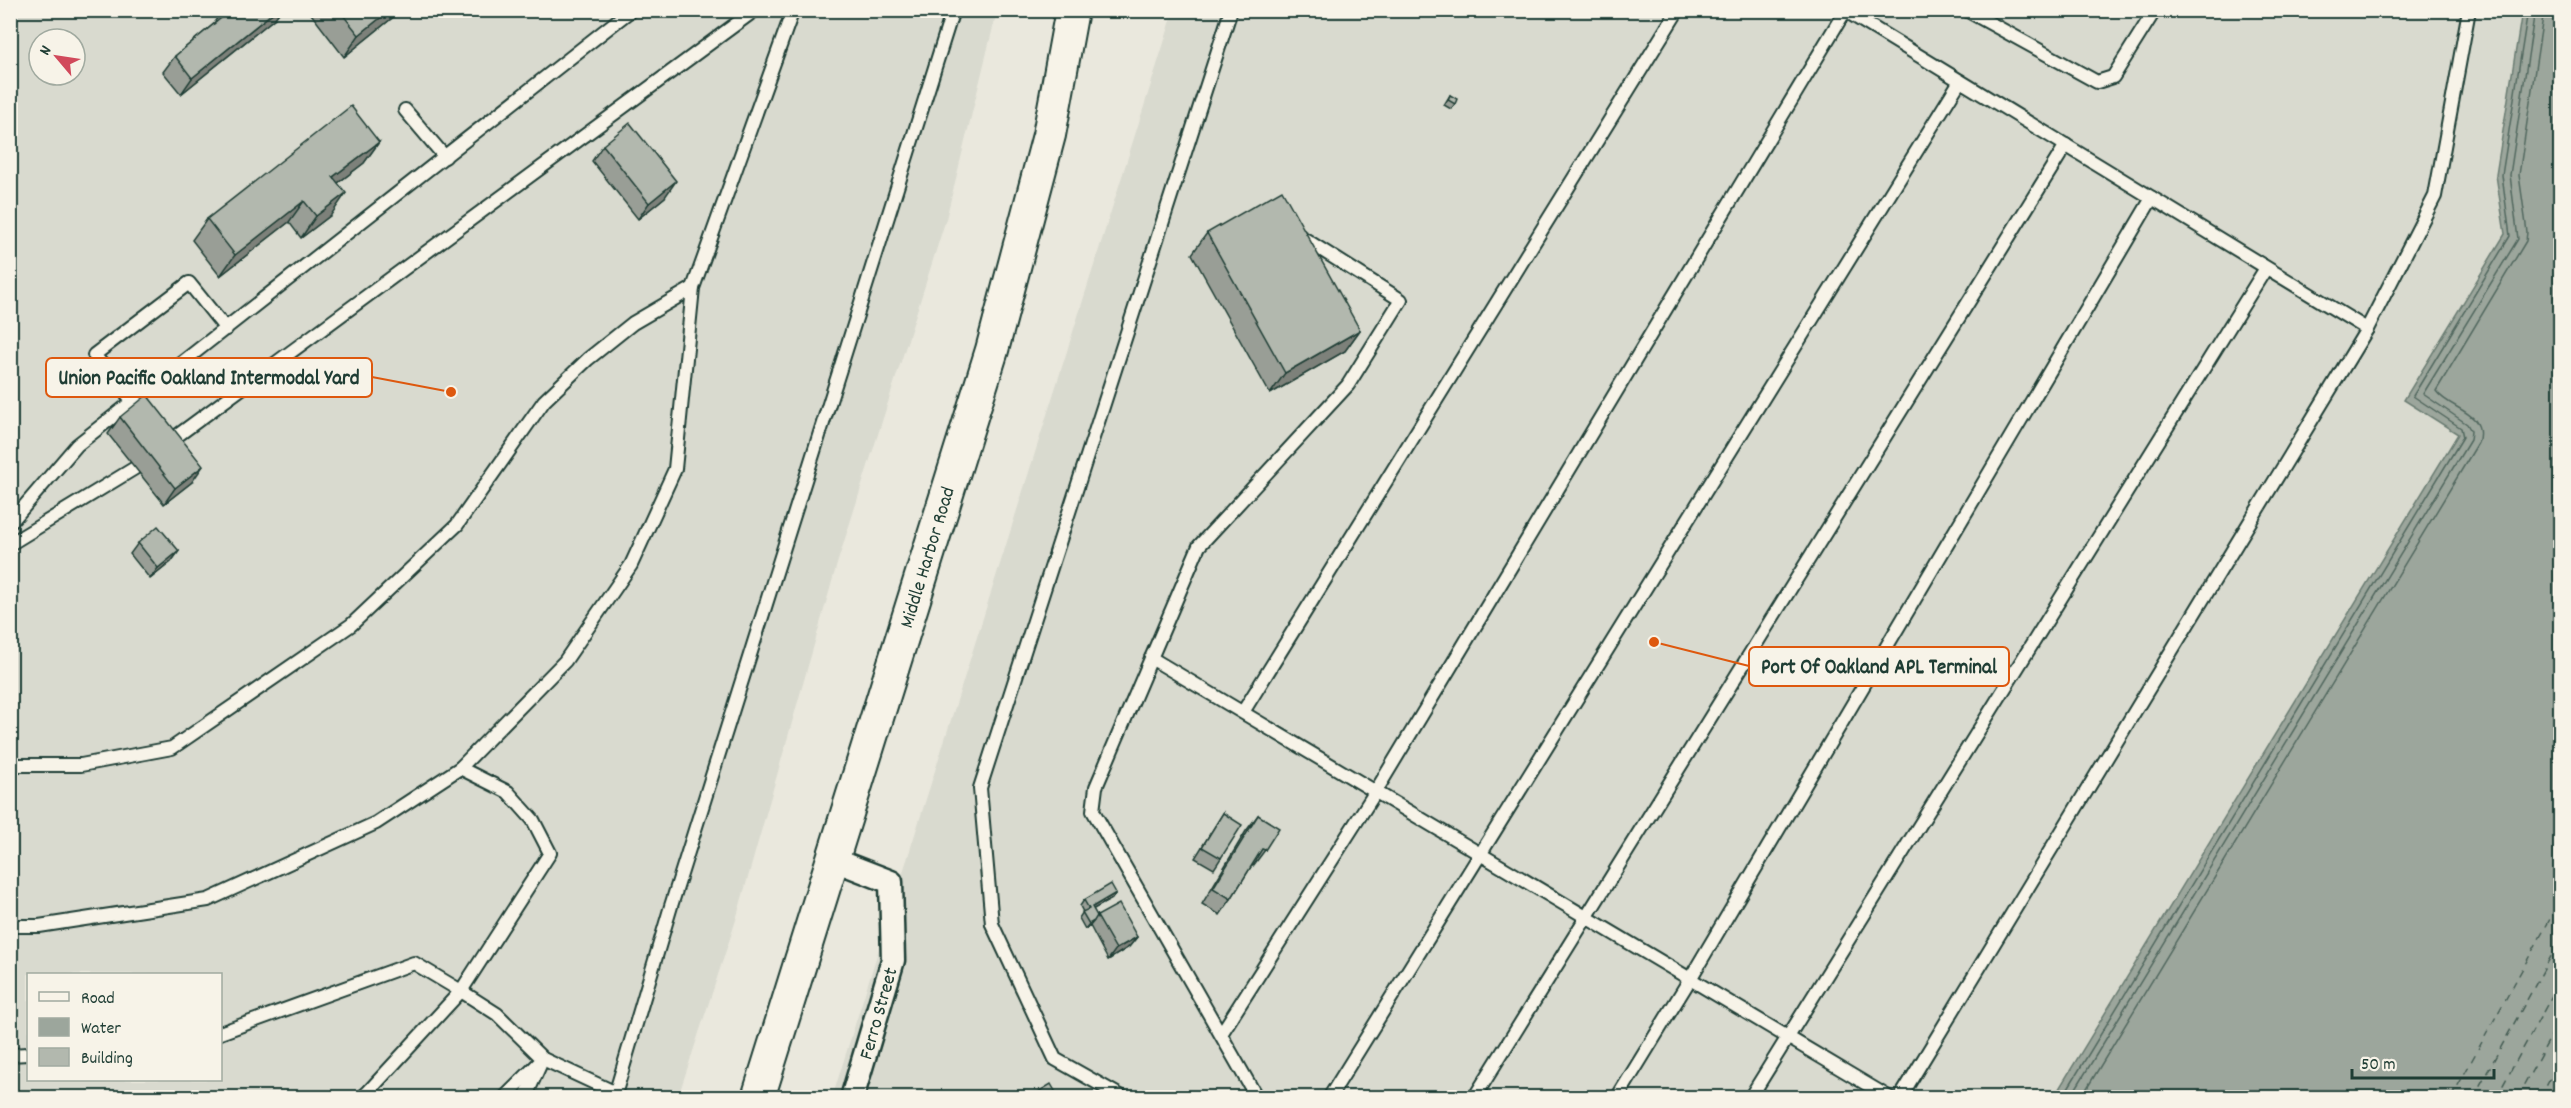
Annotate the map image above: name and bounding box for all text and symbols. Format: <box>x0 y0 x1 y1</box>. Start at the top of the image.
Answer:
north arrow <box>27 27 87 87</box>
text: N <box>34 42 58 60</box>
callout: Union Pacific Oakland Intermodal Yard <box>46 358 372 397</box>
text: Union Pacific Oakland Intermodal Yard <box>58 365 360 395</box>
street label: Middle Harbor Road <box>894 484 964 632</box>
callout: Port Of Oakland APL Terminal <box>1749 647 2009 686</box>
text: Port Of Oakland APL Terminal <box>1761 654 1998 684</box>
street label: Ferro Street <box>853 964 906 1063</box>
legend <box>27 973 222 1081</box>
text: Road <box>81 987 115 1012</box>
text: Water <box>81 1017 121 1042</box>
scale bar <box>2352 1042 2494 1080</box>
text: Building <box>81 1047 133 1072</box>
text: 50 m <box>2361 1053 2396 1078</box>

